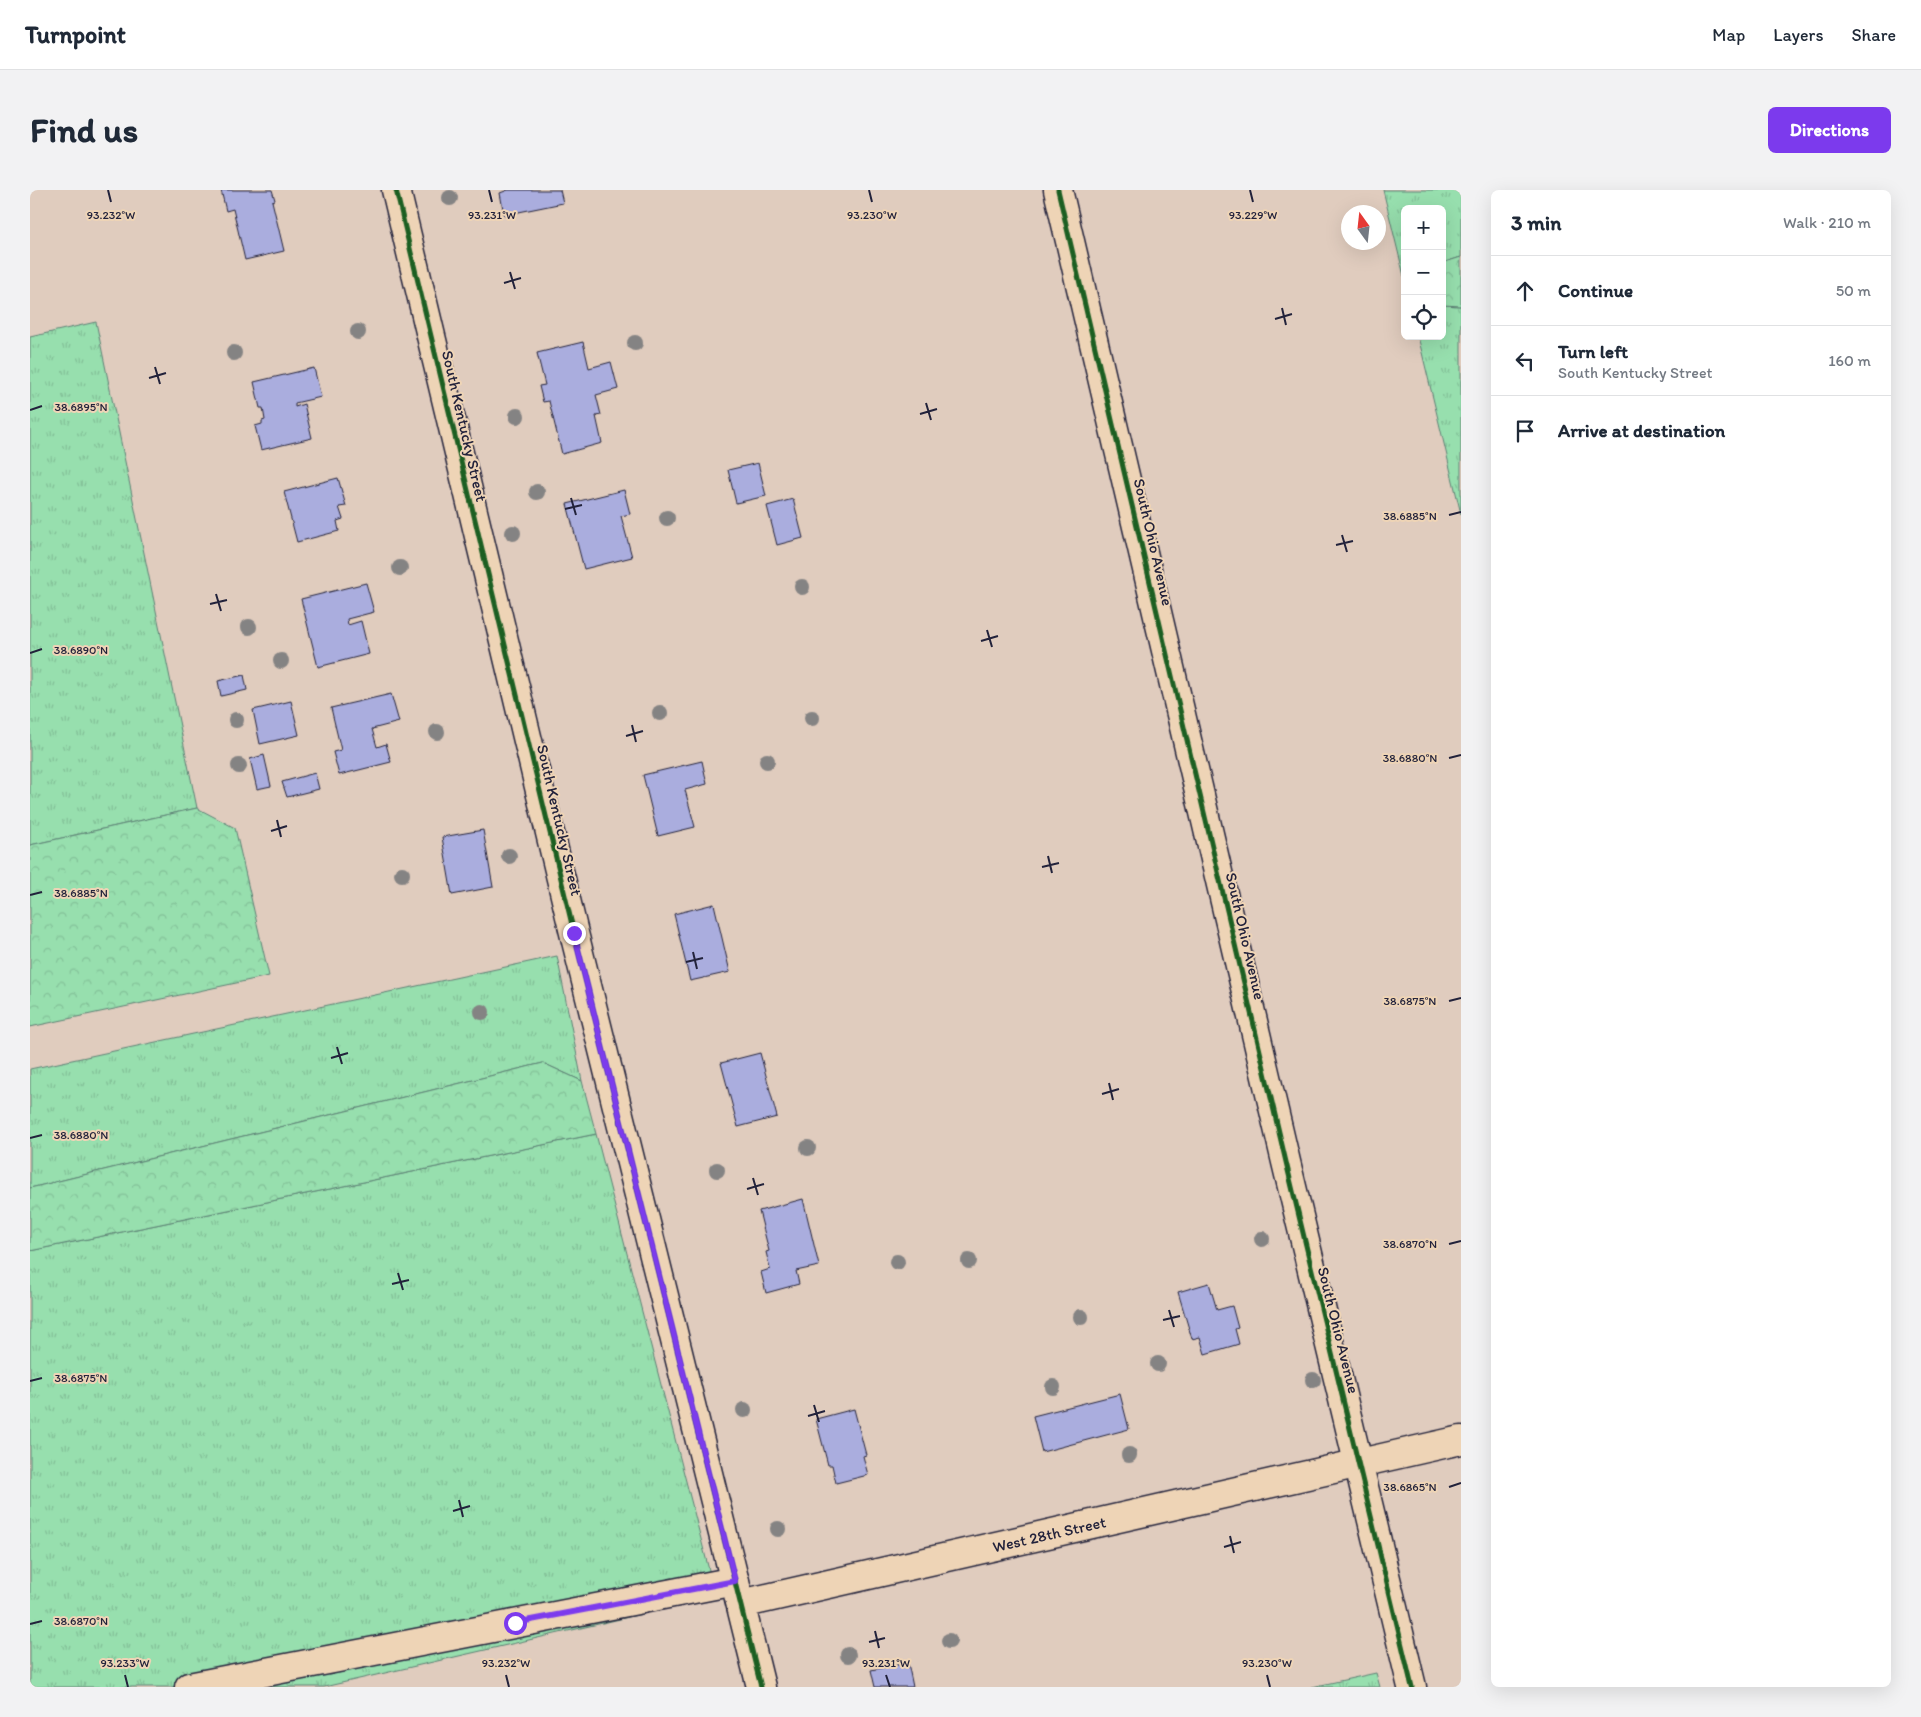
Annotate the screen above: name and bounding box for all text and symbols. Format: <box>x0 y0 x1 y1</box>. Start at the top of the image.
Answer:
text: Turnpoint <box>25 20 126 49</box>
text: Map <box>1712 24 1745 46</box>
text: Layers <box>1773 24 1823 46</box>
text: Share <box>1851 24 1896 46</box>
button: Directions <box>1768 107 1891 153</box>
text: Find us <box>30 109 138 151</box>
north arrow <box>1341 205 1386 250</box>
map controls <box>1401 205 1446 340</box>
button: + <box>1401 205 1446 250</box>
text: 93.232°W <box>87 208 135 222</box>
text: 93.231°W <box>468 208 516 222</box>
text: 93.230°W <box>847 208 897 222</box>
text: 93.229°W <box>1229 208 1277 222</box>
text: 3 min <box>1511 210 1561 235</box>
text: Walk · 210 m <box>1783 213 1871 232</box>
button: − <box>1401 250 1446 295</box>
icon: ahead <box>1511 277 1539 305</box>
text: Continue <box>1558 279 1633 302</box>
text: 50 m <box>1836 281 1871 300</box>
button: locate <box>1401 295 1446 340</box>
text: Turn left <box>1558 340 1628 363</box>
icon: left <box>1511 347 1539 375</box>
street label: South Kentucky Street <box>438 349 491 504</box>
text: 160 m <box>1828 351 1871 370</box>
text: South Kentucky Street <box>1558 363 1713 382</box>
text: 38.6895°N <box>54 400 108 414</box>
icon: arrive <box>1511 417 1539 445</box>
text: Arrive at destination <box>1558 419 1725 442</box>
street label: South Ohio Avenue <box>1130 477 1177 608</box>
text: 38.6885°N <box>1383 509 1437 523</box>
text: 38.6890°N <box>54 643 108 657</box>
street label: South Kentucky Street <box>533 743 586 898</box>
text: 38.6880°N <box>1383 751 1437 765</box>
street label: South Ohio Avenue <box>1222 871 1269 1002</box>
text: 38.6885°N <box>54 886 108 900</box>
route end <box>563 922 586 945</box>
text: 38.6875°N <box>1384 994 1436 1008</box>
text: 38.6880°N <box>54 1128 108 1142</box>
text: 38.6870°N <box>1383 1237 1437 1251</box>
street label: South Ohio Avenue <box>1314 1265 1363 1395</box>
text: 38.6875°N <box>55 1371 107 1385</box>
text: 38.6865°N <box>1383 1480 1437 1494</box>
street label: West 28th Street <box>991 1512 1108 1556</box>
route start <box>504 1612 527 1635</box>
text: 38.6870°N <box>54 1614 108 1628</box>
text: 93.233°W <box>101 1656 149 1670</box>
text: 93.232°W <box>482 1656 530 1670</box>
text: 93.231°W <box>862 1656 910 1670</box>
text: 93.230°W <box>1242 1656 1292 1670</box>

